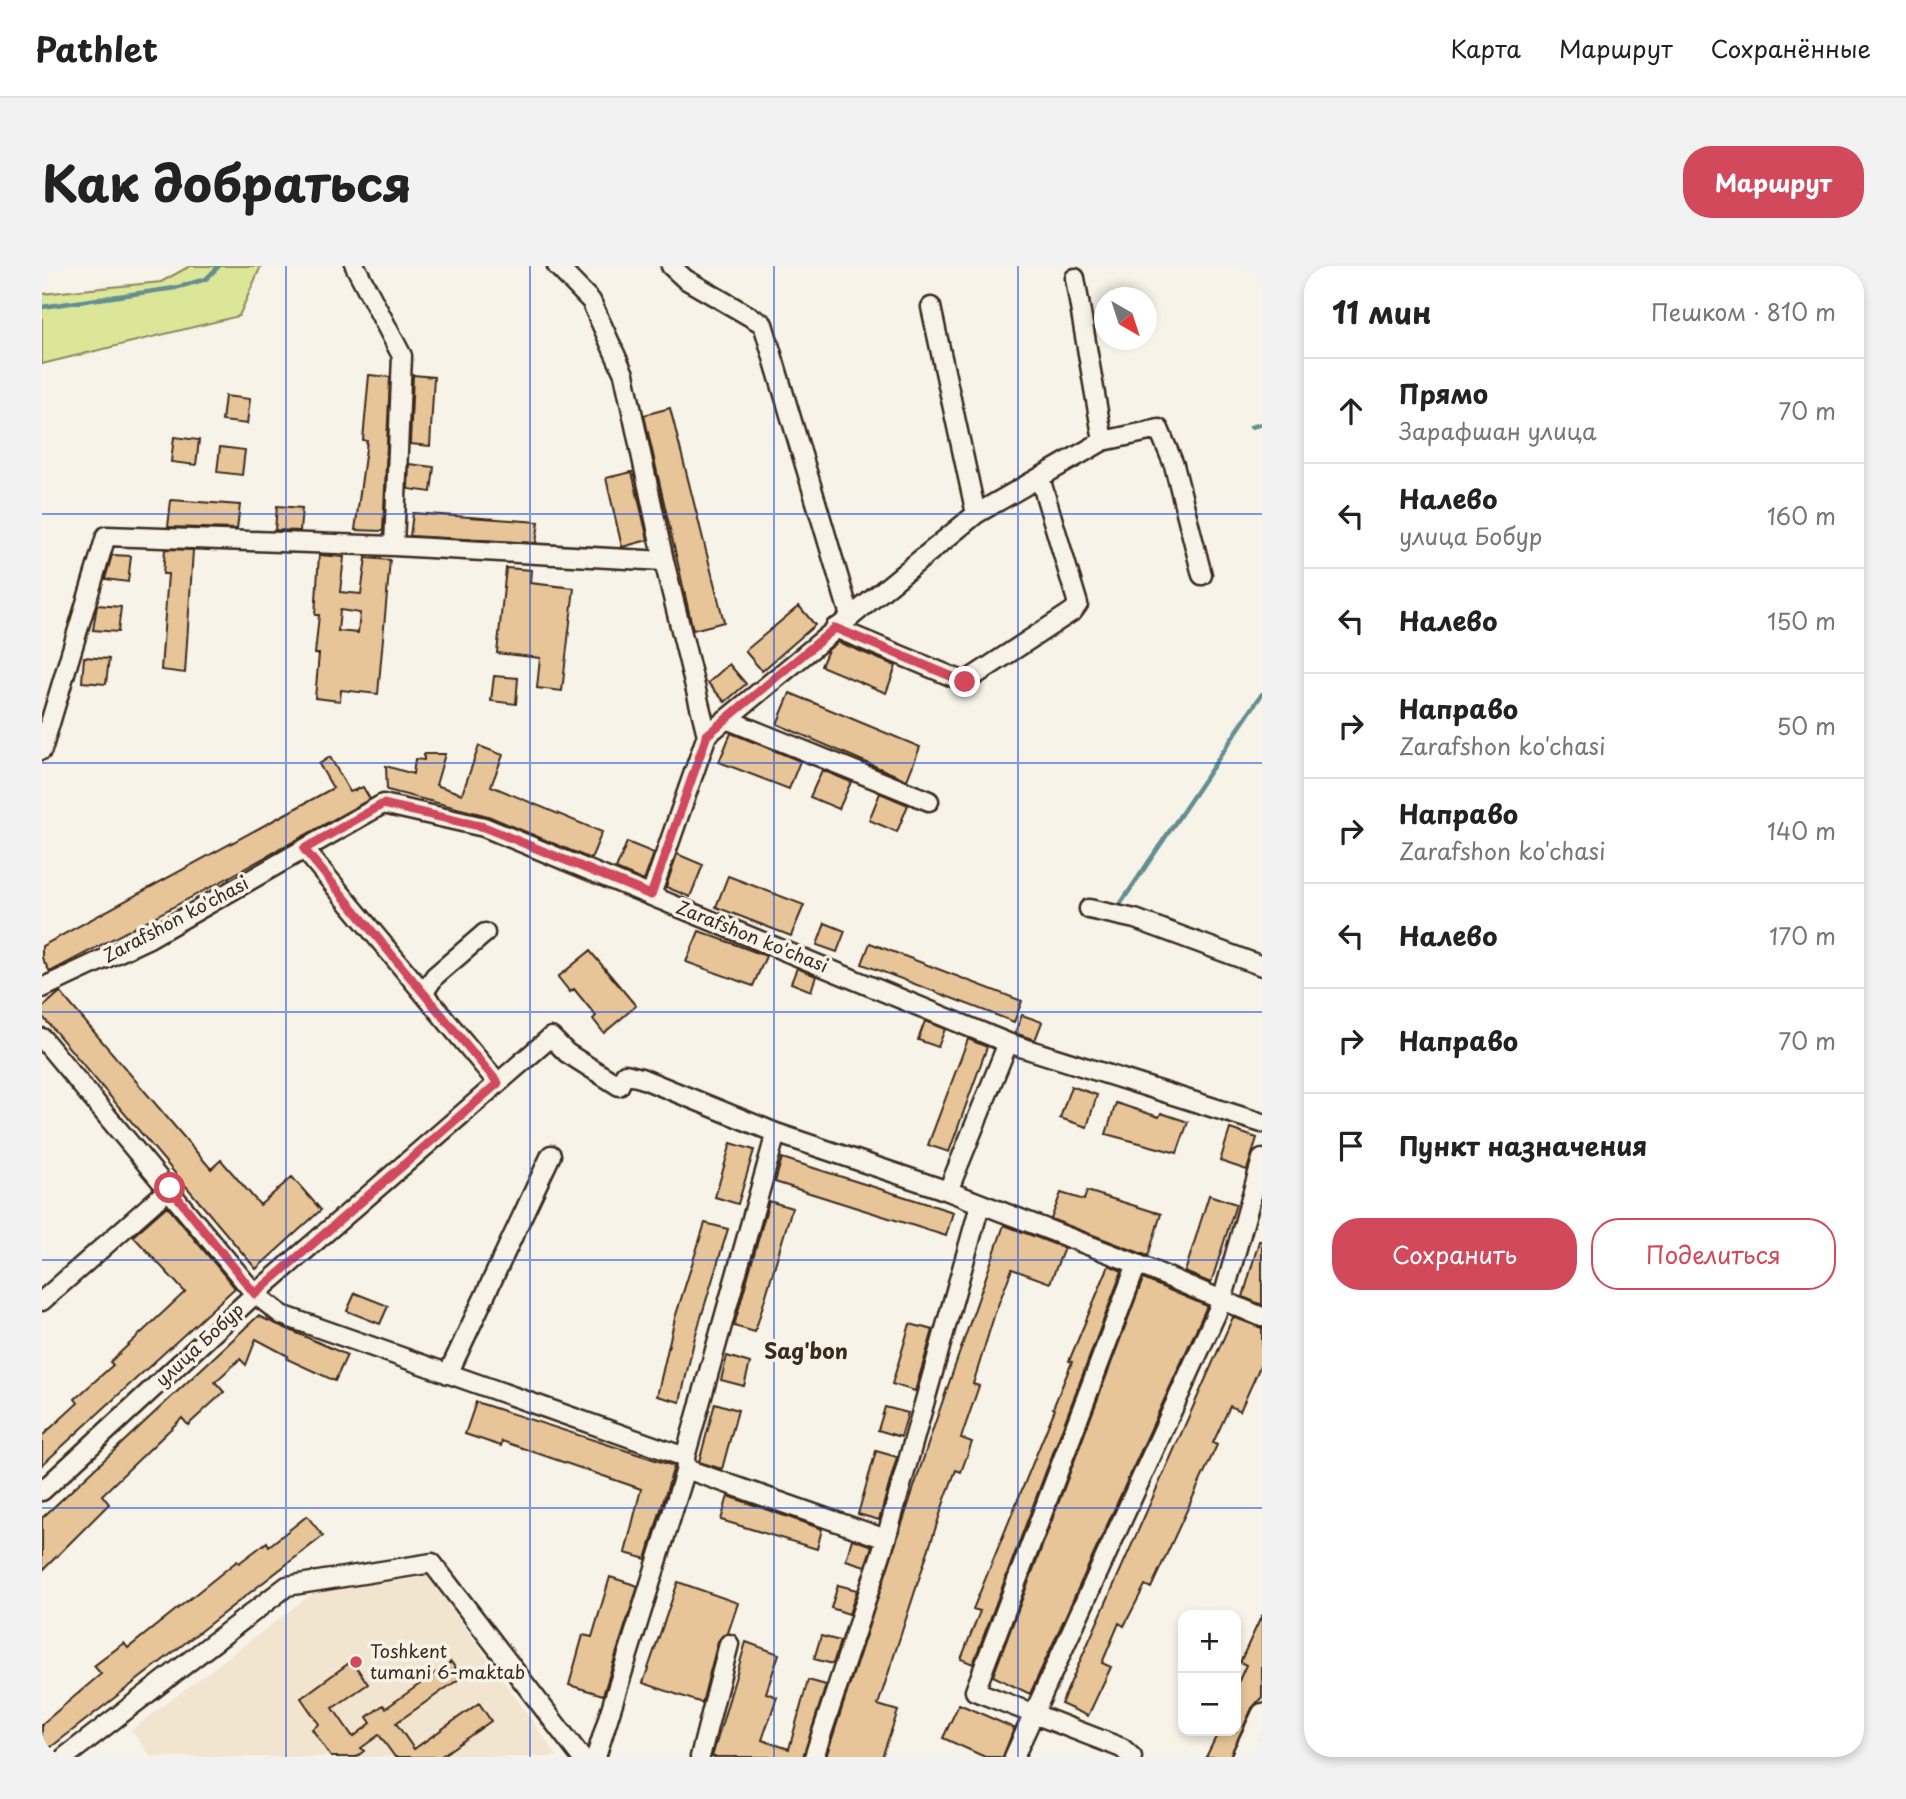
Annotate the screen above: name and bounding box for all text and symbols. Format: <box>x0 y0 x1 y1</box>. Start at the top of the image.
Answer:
text: Pathlet <box>35 23 158 73</box>
text: Карта <box>1450 30 1521 66</box>
text: Маршрут <box>1559 30 1673 66</box>
text: Сохранённые <box>1711 30 1871 66</box>
text: Как добраться <box>42 145 412 219</box>
button: Маршрут <box>1683 146 1864 218</box>
north arrow <box>1094 287 1157 350</box>
text: 11 мин <box>1332 289 1432 334</box>
text: Пешком · 810 m <box>1651 294 1836 329</box>
text: Прямо <box>1399 374 1488 413</box>
icon: ahead <box>1332 392 1370 430</box>
text: 70 m <box>1778 393 1836 428</box>
text: Зарафшан улица <box>1399 413 1596 448</box>
text: Налево <box>1399 479 1497 518</box>
icon: left <box>1332 497 1370 535</box>
text: 160 m <box>1767 498 1836 533</box>
text: улица Бобур <box>1399 518 1542 553</box>
text: Налево <box>1399 601 1497 640</box>
icon: left <box>1332 602 1370 640</box>
text: 150 m <box>1767 603 1836 638</box>
route end <box>949 666 980 697</box>
text: Направо <box>1399 689 1518 728</box>
icon: right <box>1332 707 1370 745</box>
text: 50 m <box>1776 708 1836 743</box>
text: Zarafshon ko'chasi <box>1399 728 1606 763</box>
text: Направо <box>1399 794 1518 833</box>
icon: right <box>1332 812 1370 850</box>
text: 140 m <box>1767 813 1836 848</box>
text: Zarafshon ko'chasi <box>1399 833 1606 868</box>
street label: Zarafshon ko'chasi <box>98 869 253 969</box>
street label: Zarafshon ko'chasi <box>673 893 833 978</box>
text: Налево <box>1399 916 1497 955</box>
icon: left <box>1332 917 1370 955</box>
text: 170 m <box>1769 918 1836 953</box>
text: Направо <box>1399 1021 1518 1060</box>
icon: right <box>1332 1022 1370 1060</box>
text: 70 m <box>1778 1023 1836 1058</box>
text: Пункт назначения <box>1399 1126 1647 1165</box>
icon: arrive <box>1332 1127 1370 1165</box>
route start <box>154 1172 185 1203</box>
button: Сохранить <box>1332 1218 1577 1290</box>
button: Поделиться <box>1591 1218 1836 1290</box>
street label: улица Бобур <box>149 1296 249 1392</box>
district label: Sag'bon <box>764 1334 848 1366</box>
map controls <box>1178 1610 1241 1736</box>
button: + <box>1178 1610 1241 1673</box>
place label: Toshkent tumani 6-maktab <box>370 1637 525 1685</box>
marker: Toshkent tumani 6-maktab <box>348 1654 364 1670</box>
button: − <box>1178 1673 1241 1736</box>

